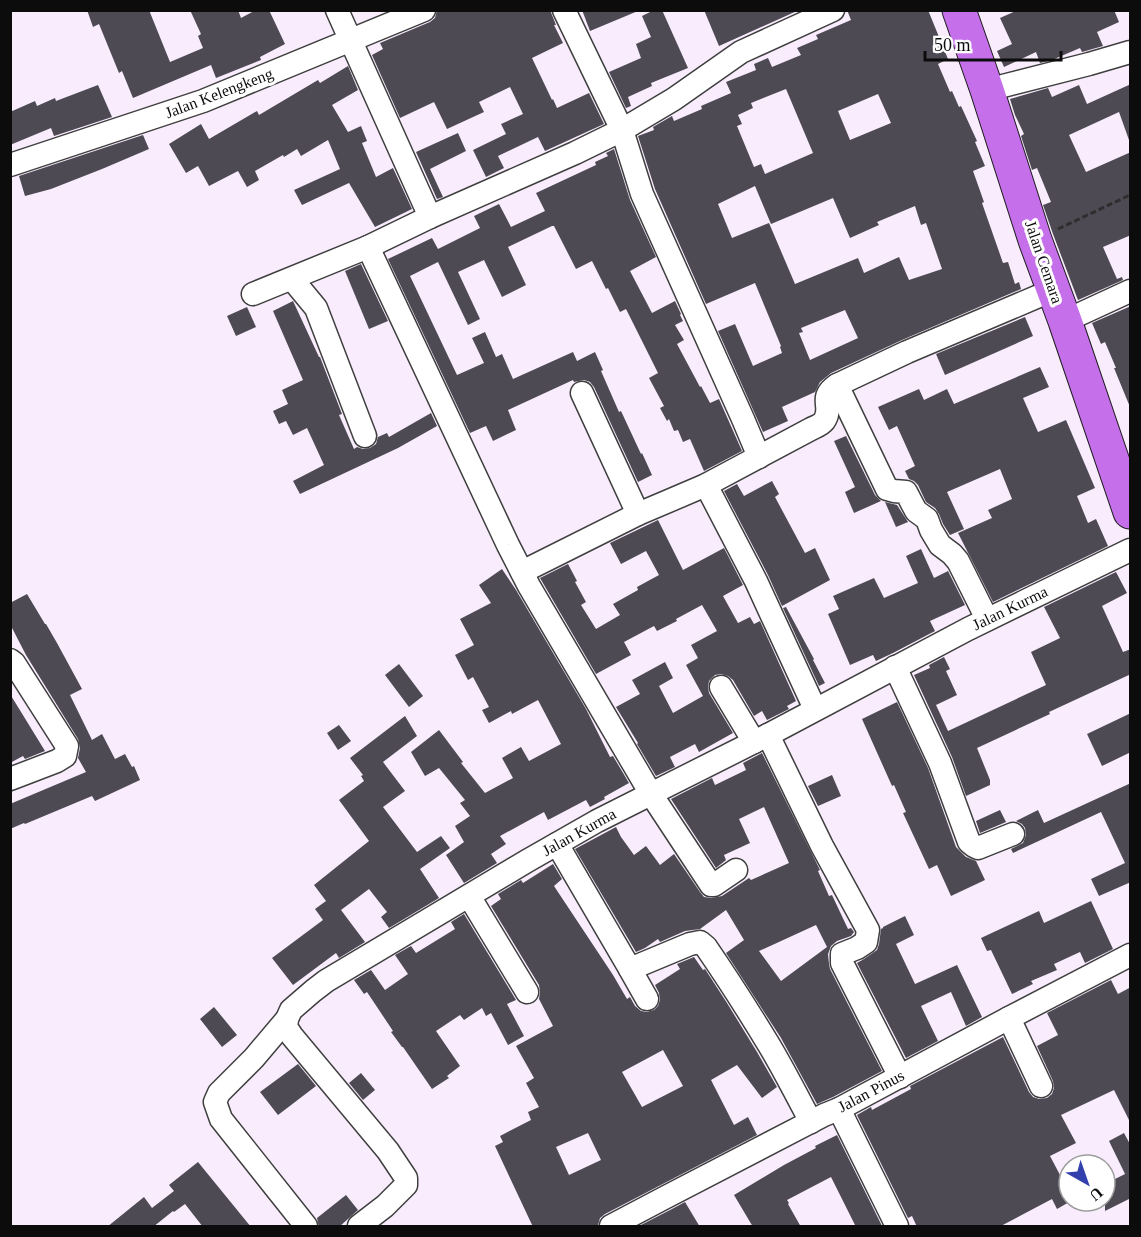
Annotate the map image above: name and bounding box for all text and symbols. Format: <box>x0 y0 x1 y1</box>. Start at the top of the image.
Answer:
scale bar <box>925 24 1062 62</box>
text: 50 m <box>934 35 971 55</box>
street label: Jalan Kelengkeng <box>163 65 276 122</box>
street label: Jalan Cemara <box>1022 218 1066 306</box>
street label: Jalan Kurma <box>970 583 1050 633</box>
street label: Jalan Kurma <box>539 805 619 859</box>
street label: Jalan Pinus <box>835 1066 907 1116</box>
north arrow <box>1057 1153 1117 1213</box>
text: U <box>1086 1184 1106 1205</box>

